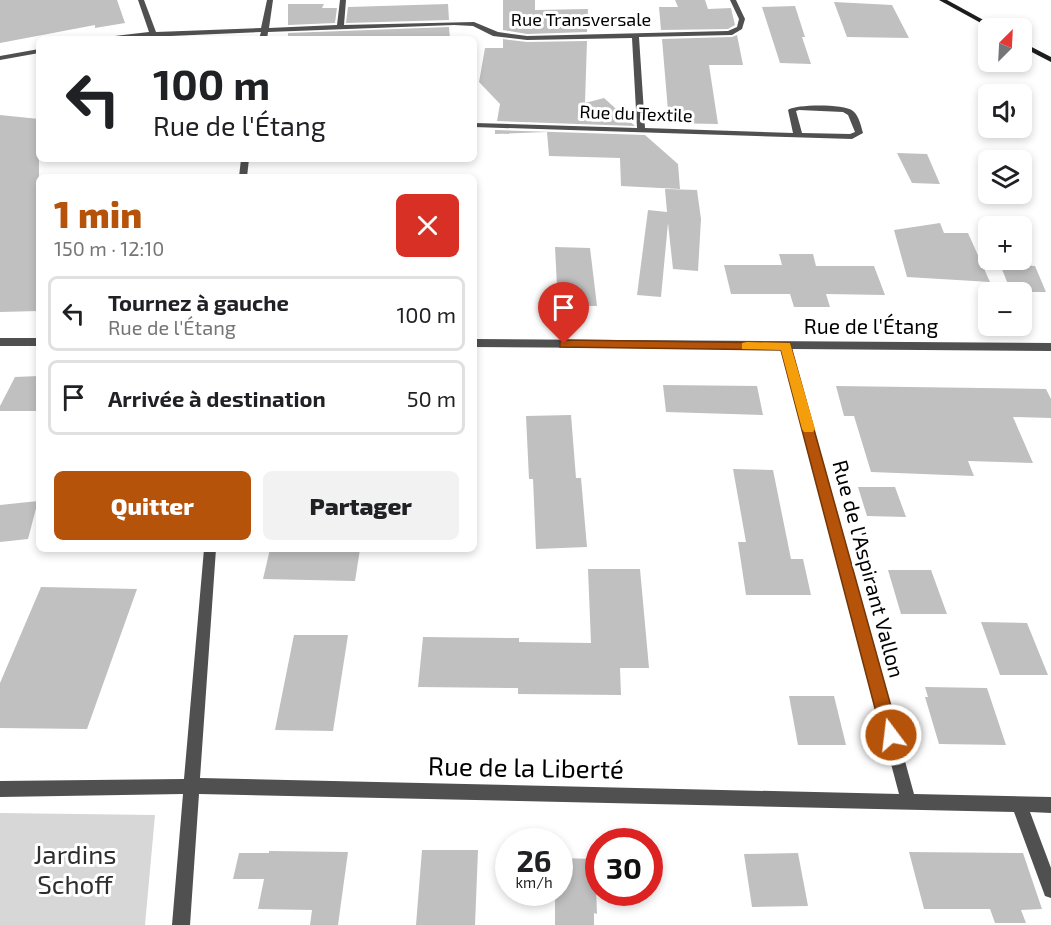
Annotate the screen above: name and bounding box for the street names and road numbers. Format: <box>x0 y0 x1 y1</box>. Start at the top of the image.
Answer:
street label: Rue Transversale <box>511 8 651 30</box>
street label: Rue du Textile <box>579 100 693 126</box>
street label: Rue de l'Étang <box>804 313 938 338</box>
street label: Rue de l'Aspirant Vallon <box>828 457 911 680</box>
street label: Rue de la Liberté <box>428 749 624 784</box>

